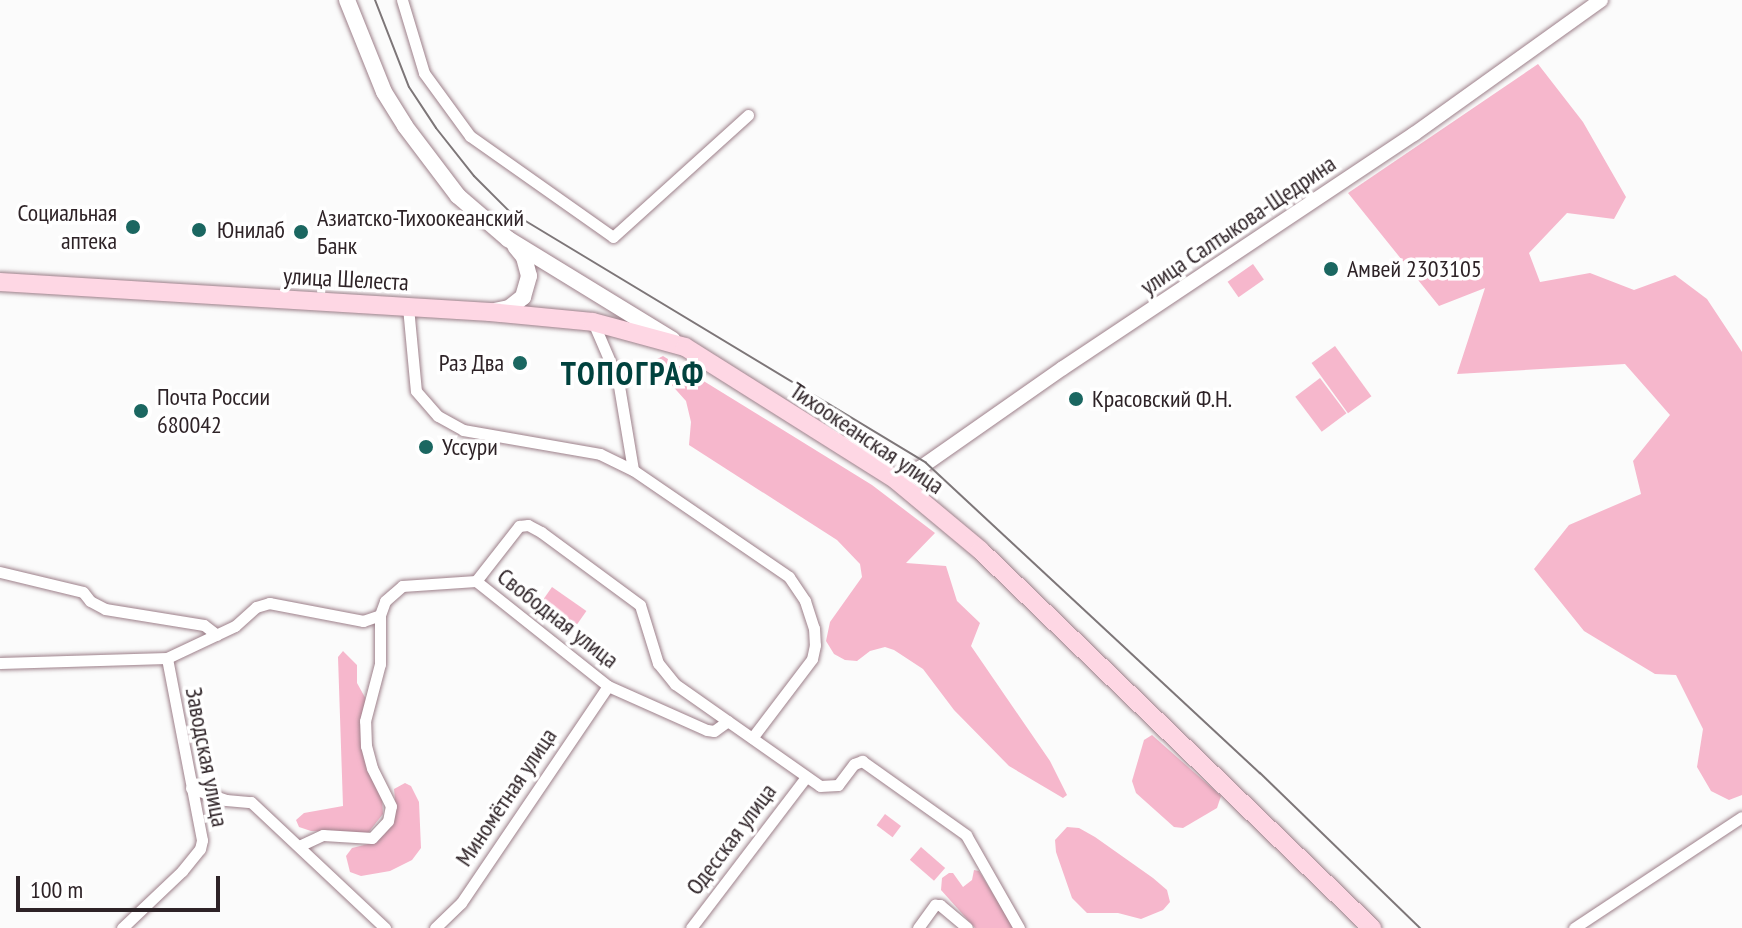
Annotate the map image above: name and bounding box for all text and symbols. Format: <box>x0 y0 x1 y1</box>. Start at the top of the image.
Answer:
street label: улица Салтыкова-Щедрина <box>1135 149 1341 301</box>
place label: Социальная аптека <box>17 199 117 255</box>
place label: Азиатско-Тихоокеанский Банк <box>317 204 524 260</box>
place label: Юнилаб <box>217 216 285 244</box>
marker: Социальная аптека <box>124 218 142 236</box>
marker: Юнилаб <box>188 219 210 241</box>
marker: Азиатско-Тихоокеанский Банк <box>292 223 310 241</box>
place label: Амвей 2303105 <box>1347 255 1482 283</box>
marker: Амвей 2303105 <box>1322 260 1340 278</box>
street label: улица Шелеста <box>282 261 410 297</box>
place label: Раз Два <box>438 349 504 377</box>
marker: Раз Два <box>511 354 529 372</box>
district label: ТОПОГРАФ <box>561 354 705 392</box>
street label: Тихоокеанская улица <box>785 376 949 500</box>
place label: Почта России 680042 <box>157 383 270 439</box>
place label: Красовский Ф.Н. <box>1092 385 1232 413</box>
marker: Красовский Ф.Н. <box>1067 390 1085 408</box>
marker: Почта России 680042 <box>132 402 150 420</box>
place label: Уссури <box>442 433 498 461</box>
marker: Уссури <box>417 438 435 456</box>
street label: Свободная улица <box>492 562 624 674</box>
street label: Заводская улица <box>179 685 235 829</box>
street label: Миномётная улица <box>449 722 563 872</box>
street label: Одесская улица <box>680 778 782 900</box>
scale bar <box>20 860 224 910</box>
text: 100 m <box>30 874 83 905</box>

